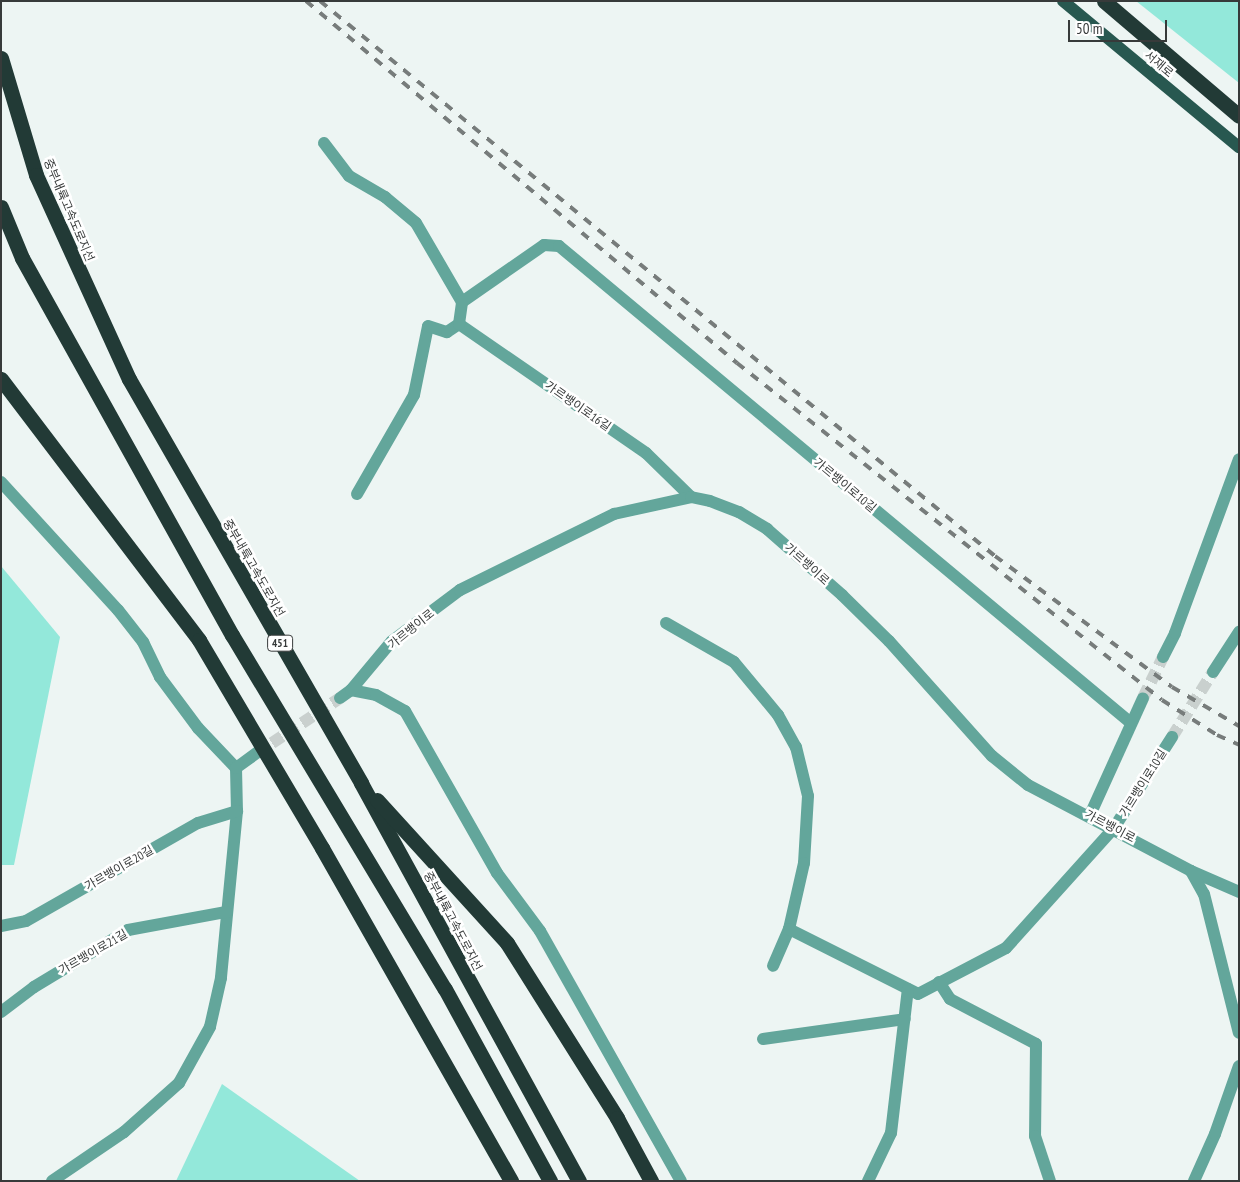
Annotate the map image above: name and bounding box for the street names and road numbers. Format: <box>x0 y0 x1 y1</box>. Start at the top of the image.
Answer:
street label: 서재로 <box>1142 48 1176 80</box>
street label: 중부내륙고속도로지선 <box>41 156 97 264</box>
street label: 가르뱅이로16길 <box>542 378 614 434</box>
street label: 가르뱅이로10길 <box>811 455 879 515</box>
street label: 중부내륙고속도로지선 <box>220 517 288 619</box>
street label: 가르뱅이로 <box>782 540 832 588</box>
street label: 가르뱅이로 <box>385 606 437 652</box>
road number: 451 <box>266 634 294 651</box>
street label: 가르뱅이로10길 <box>1116 747 1170 819</box>
street label: 가르뱅이로 <box>1082 807 1138 845</box>
street label: 가르뱅이로20길 <box>82 843 156 893</box>
street label: 중부내륙고속도로지선 <box>421 869 485 973</box>
street label: 가르뱅이로21길 <box>56 927 130 977</box>

